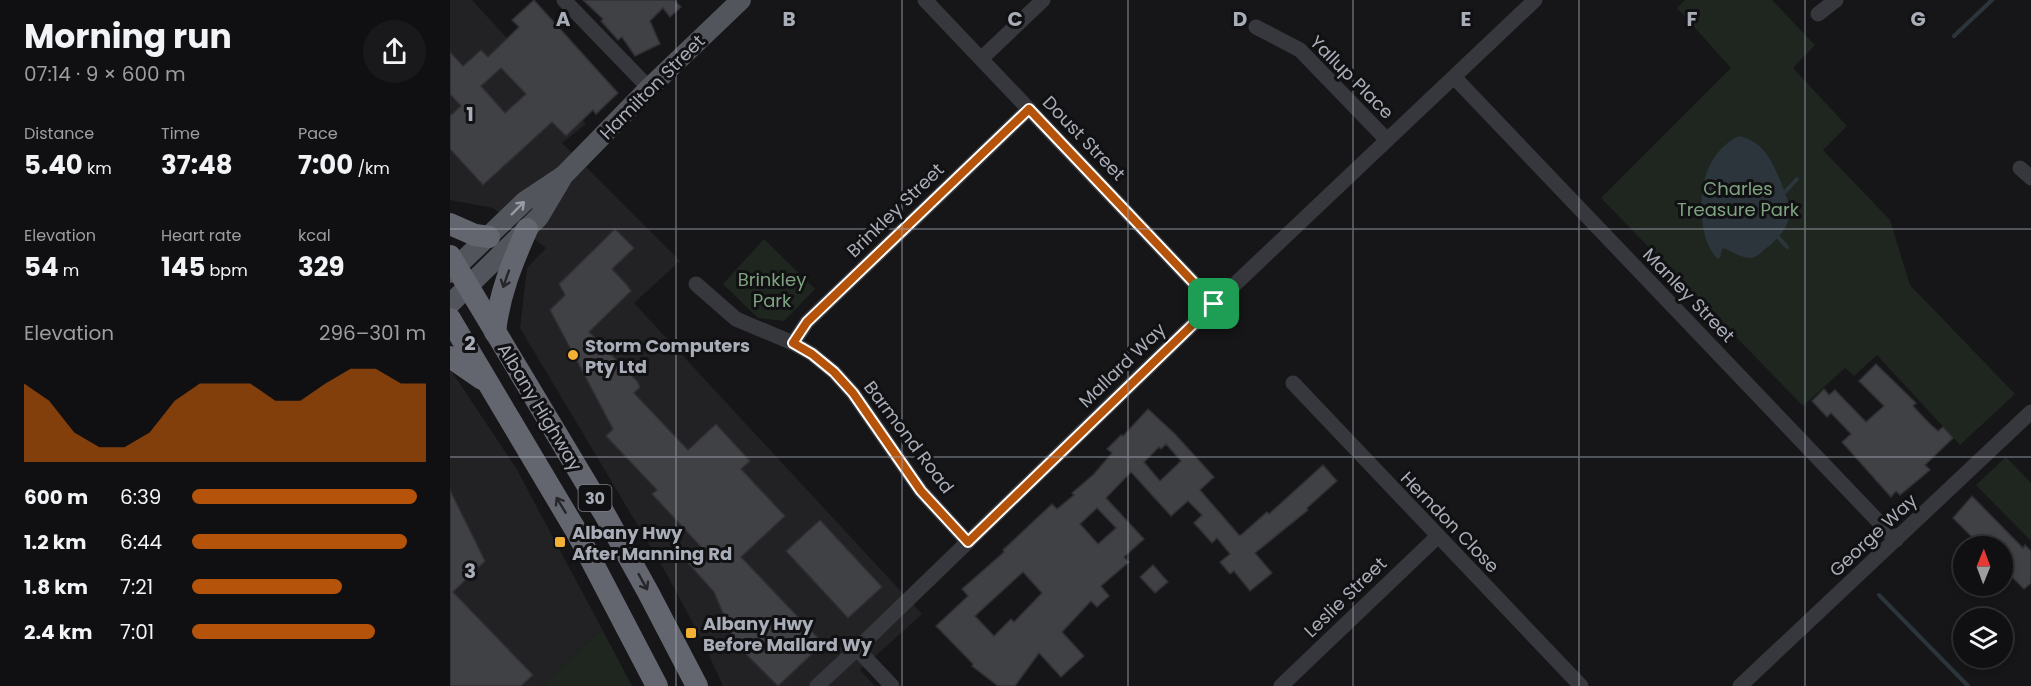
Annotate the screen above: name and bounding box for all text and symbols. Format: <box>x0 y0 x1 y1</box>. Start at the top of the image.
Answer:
text: A <box>556 5 571 33</box>
text: B <box>782 5 796 33</box>
text: C <box>1007 5 1023 33</box>
text: D <box>1233 5 1247 33</box>
text: E <box>1461 5 1471 33</box>
text: F <box>1687 5 1698 33</box>
text: G <box>1910 5 1926 33</box>
text: Morning run <box>24 13 232 60</box>
button: share <box>363 20 426 83</box>
street label: Hamilton Street <box>594 29 710 145</box>
street label: Yallup Place <box>1305 30 1399 124</box>
text: 07:14 · 9 × 600 m <box>24 60 186 88</box>
street label: Doust Street <box>1037 90 1131 186</box>
text: 1 <box>466 100 474 128</box>
text: Distance <box>24 122 94 145</box>
text: Time <box>161 122 200 145</box>
text: Pace <box>298 122 338 145</box>
text: 5.40 <box>24 147 83 183</box>
text: 37:48 <box>161 147 232 183</box>
text: 7:00 <box>298 147 353 183</box>
text: km <box>83 157 112 180</box>
text: /km <box>353 157 390 180</box>
street label: Brinkley Street <box>841 157 949 263</box>
park label: Charles Treasure Park <box>1677 176 1800 222</box>
one-way arrow <box>511 200 526 215</box>
text: Elevation <box>24 224 96 247</box>
text: Heart rate <box>161 224 241 247</box>
text: kcal <box>298 224 331 247</box>
street label: Manley Street <box>1637 242 1741 348</box>
text: 54 <box>24 249 59 285</box>
text: 145 <box>161 249 205 285</box>
text: 329 <box>298 249 345 285</box>
text: m <box>59 259 79 282</box>
text: bpm <box>205 259 248 282</box>
park label: Brinkley Park <box>738 267 806 313</box>
one-way arrow <box>500 269 511 288</box>
pin <box>1188 278 1239 329</box>
icon: arrive <box>1197 287 1230 320</box>
street label: Mallard Way <box>1073 317 1171 413</box>
text: Elevation <box>24 319 114 347</box>
text: 296–301 m <box>319 319 426 347</box>
text: 2 <box>464 329 476 357</box>
place label: Storm Computers Pty Ltd <box>585 333 750 379</box>
street label: Albany Highway <box>492 338 588 476</box>
marker: Storm Computers Pty Ltd <box>566 348 580 362</box>
street label: Barmond Road <box>858 375 960 499</box>
street label: Herndon Close <box>1395 466 1505 578</box>
text: 600 m <box>24 483 88 511</box>
text: 6:39 <box>120 483 161 511</box>
road number: 30 <box>578 485 612 511</box>
street label: George Way <box>1824 488 1922 582</box>
one-way arrow <box>554 497 566 514</box>
place label: Albany Hwy After Manning Rd <box>572 520 732 566</box>
text: 1.2 km <box>24 528 86 556</box>
text: 6:44 <box>120 528 162 556</box>
marker: Albany Hwy After Manning Rd <box>553 535 567 549</box>
north arrow <box>1953 536 2013 596</box>
map controls <box>1953 536 2013 668</box>
street label: Leslie Street <box>1298 551 1392 643</box>
text: 3 <box>464 557 476 585</box>
text: 1.8 km <box>24 573 88 601</box>
text: 7:21 <box>120 573 153 601</box>
one-way arrow <box>637 573 649 590</box>
button: layers <box>1953 608 2013 668</box>
place label: Albany Hwy Before Mallard Wy <box>703 611 873 657</box>
text: 2.4 km <box>24 618 92 646</box>
text: 7:01 <box>120 618 154 646</box>
marker: Albany Hwy Before Mallard Wy <box>684 626 698 640</box>

